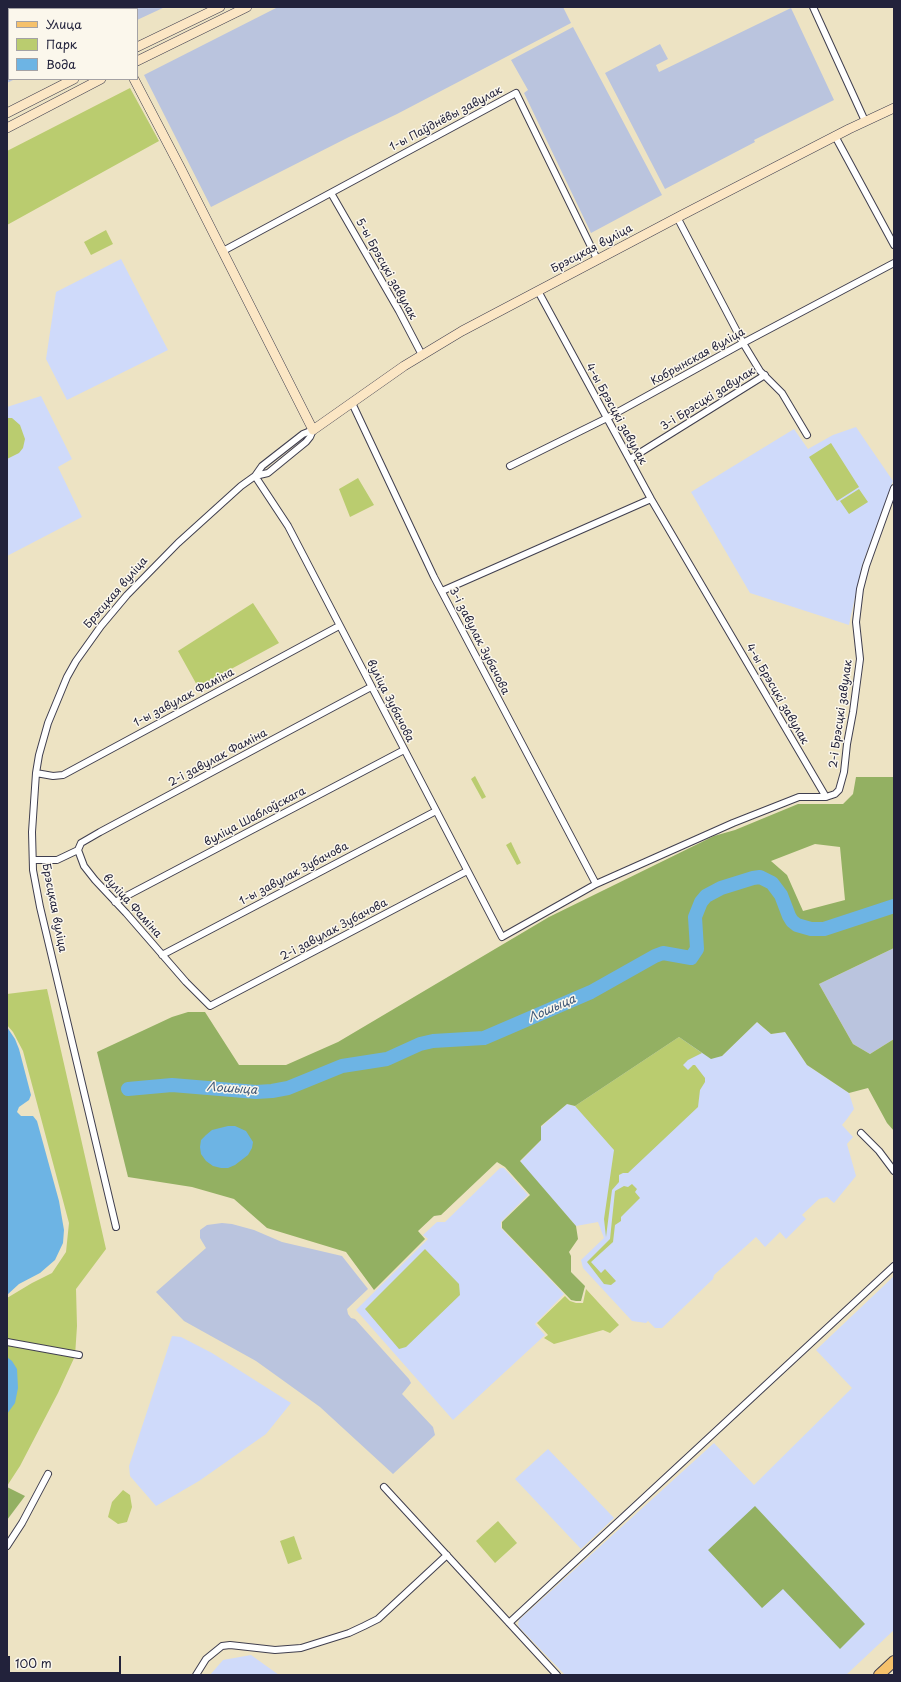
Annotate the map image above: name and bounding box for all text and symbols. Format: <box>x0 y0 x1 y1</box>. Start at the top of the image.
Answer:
legend <box>8 8 138 80</box>
text: Улица <box>46 15 82 33</box>
text: Парк <box>46 35 77 53</box>
text: Вода <box>46 55 76 73</box>
street label: 1-ы Паўднёвы завулак <box>388 84 504 154</box>
street label: 5-ы Брэсцкі завулак <box>353 216 419 322</box>
street label: Брэсцкая вуліца <box>549 222 635 276</box>
street label: Кобрынская вуліца <box>649 326 747 388</box>
street label: 4-ы Брэсцкі завулак <box>583 361 649 467</box>
street label: 3-і Брэсцкі завулак <box>658 365 758 433</box>
street label: Брэсцкая вуліца <box>81 555 151 631</box>
street label: 3-і завулак Зубачова <box>446 585 512 697</box>
street label: 4-ы Брэсцкі завулак <box>743 641 811 747</box>
street label: вуліца Зубачова <box>363 657 417 745</box>
street label: 2-і Брэсцкі завулак <box>827 659 855 769</box>
street label: 1-ы завулак Фаміна <box>131 666 237 730</box>
street label: 2-і завулак Фаміна <box>167 726 269 790</box>
street label: вуліца Шаблоўскага <box>202 785 308 849</box>
street label: 1-ы завулак Зубачова <box>237 840 351 908</box>
street label: Брэсцкая вуліца <box>39 862 69 954</box>
street label: вуліца Фаміна <box>100 871 164 941</box>
street label: 2-і завулак Зубачова <box>278 896 390 964</box>
water label: Лошыца <box>526 992 578 1026</box>
water label: Лошыца <box>206 1080 258 1098</box>
scale bar <box>10 1648 123 1674</box>
text: 100 m <box>15 1654 52 1672</box>

